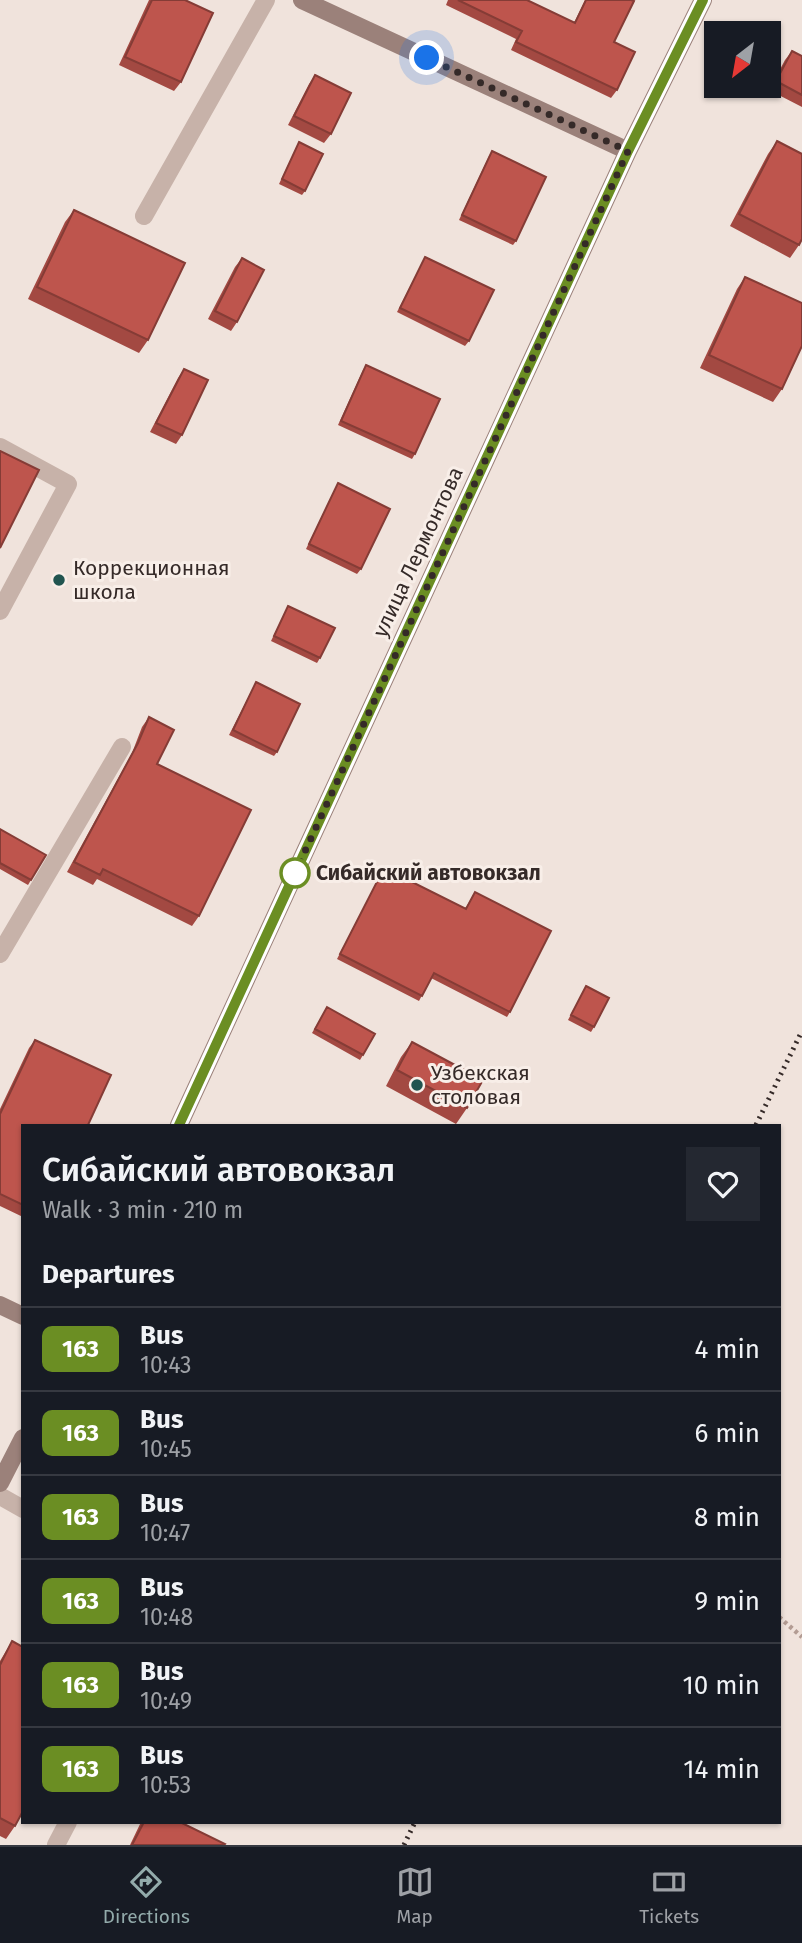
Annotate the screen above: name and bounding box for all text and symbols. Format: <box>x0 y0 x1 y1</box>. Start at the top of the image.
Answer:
north arrow <box>704 21 780 98</box>
map controls <box>704 21 781 98</box>
your location <box>409 40 444 75</box>
street label: улица Лермонтова <box>367 463 469 641</box>
place label: Коррекционная школа <box>73 555 230 605</box>
marker: Коррекционная школа <box>51 572 67 588</box>
marker: Сибайский автовокзал <box>280 858 310 888</box>
place label: Сибайский автовокзал <box>316 860 541 886</box>
place label: Узбекская столовая <box>431 1060 530 1110</box>
marker: Узбекская столовая <box>409 1077 425 1093</box>
button: heart <box>686 1147 760 1221</box>
text: Сибайский автовокзал <box>42 1150 395 1190</box>
text: Walk · 3 min · 210 m <box>42 1196 243 1224</box>
text: Departures <box>42 1259 175 1290</box>
text: Bus <box>140 1320 183 1351</box>
text: 4 min <box>694 1334 760 1365</box>
text: 163 <box>62 1335 99 1363</box>
text: 10:43 <box>140 1351 192 1379</box>
text: Bus <box>140 1404 183 1435</box>
text: 6 min <box>694 1418 760 1449</box>
text: 163 <box>62 1419 99 1447</box>
text: 10:45 <box>140 1435 192 1463</box>
text: Bus <box>140 1488 183 1519</box>
text: 8 min <box>694 1502 760 1533</box>
text: 163 <box>62 1503 99 1531</box>
text: 10:47 <box>140 1519 190 1547</box>
text: Bus <box>140 1572 183 1603</box>
text: 9 min <box>695 1586 760 1617</box>
text: 163 <box>62 1587 99 1615</box>
text: 10:48 <box>140 1603 193 1631</box>
text: Bus <box>140 1656 183 1687</box>
text: 10 min <box>682 1670 760 1701</box>
text: 163 <box>62 1671 99 1699</box>
text: 10:49 <box>140 1687 192 1715</box>
text: Bus <box>140 1740 183 1771</box>
text: 14 min <box>683 1754 760 1785</box>
text: 163 <box>62 1755 99 1783</box>
text: 10:53 <box>140 1771 191 1799</box>
tab: Directions <box>103 1863 190 1928</box>
tab: Map <box>396 1863 434 1928</box>
tab: Tickets <box>639 1863 699 1928</box>

